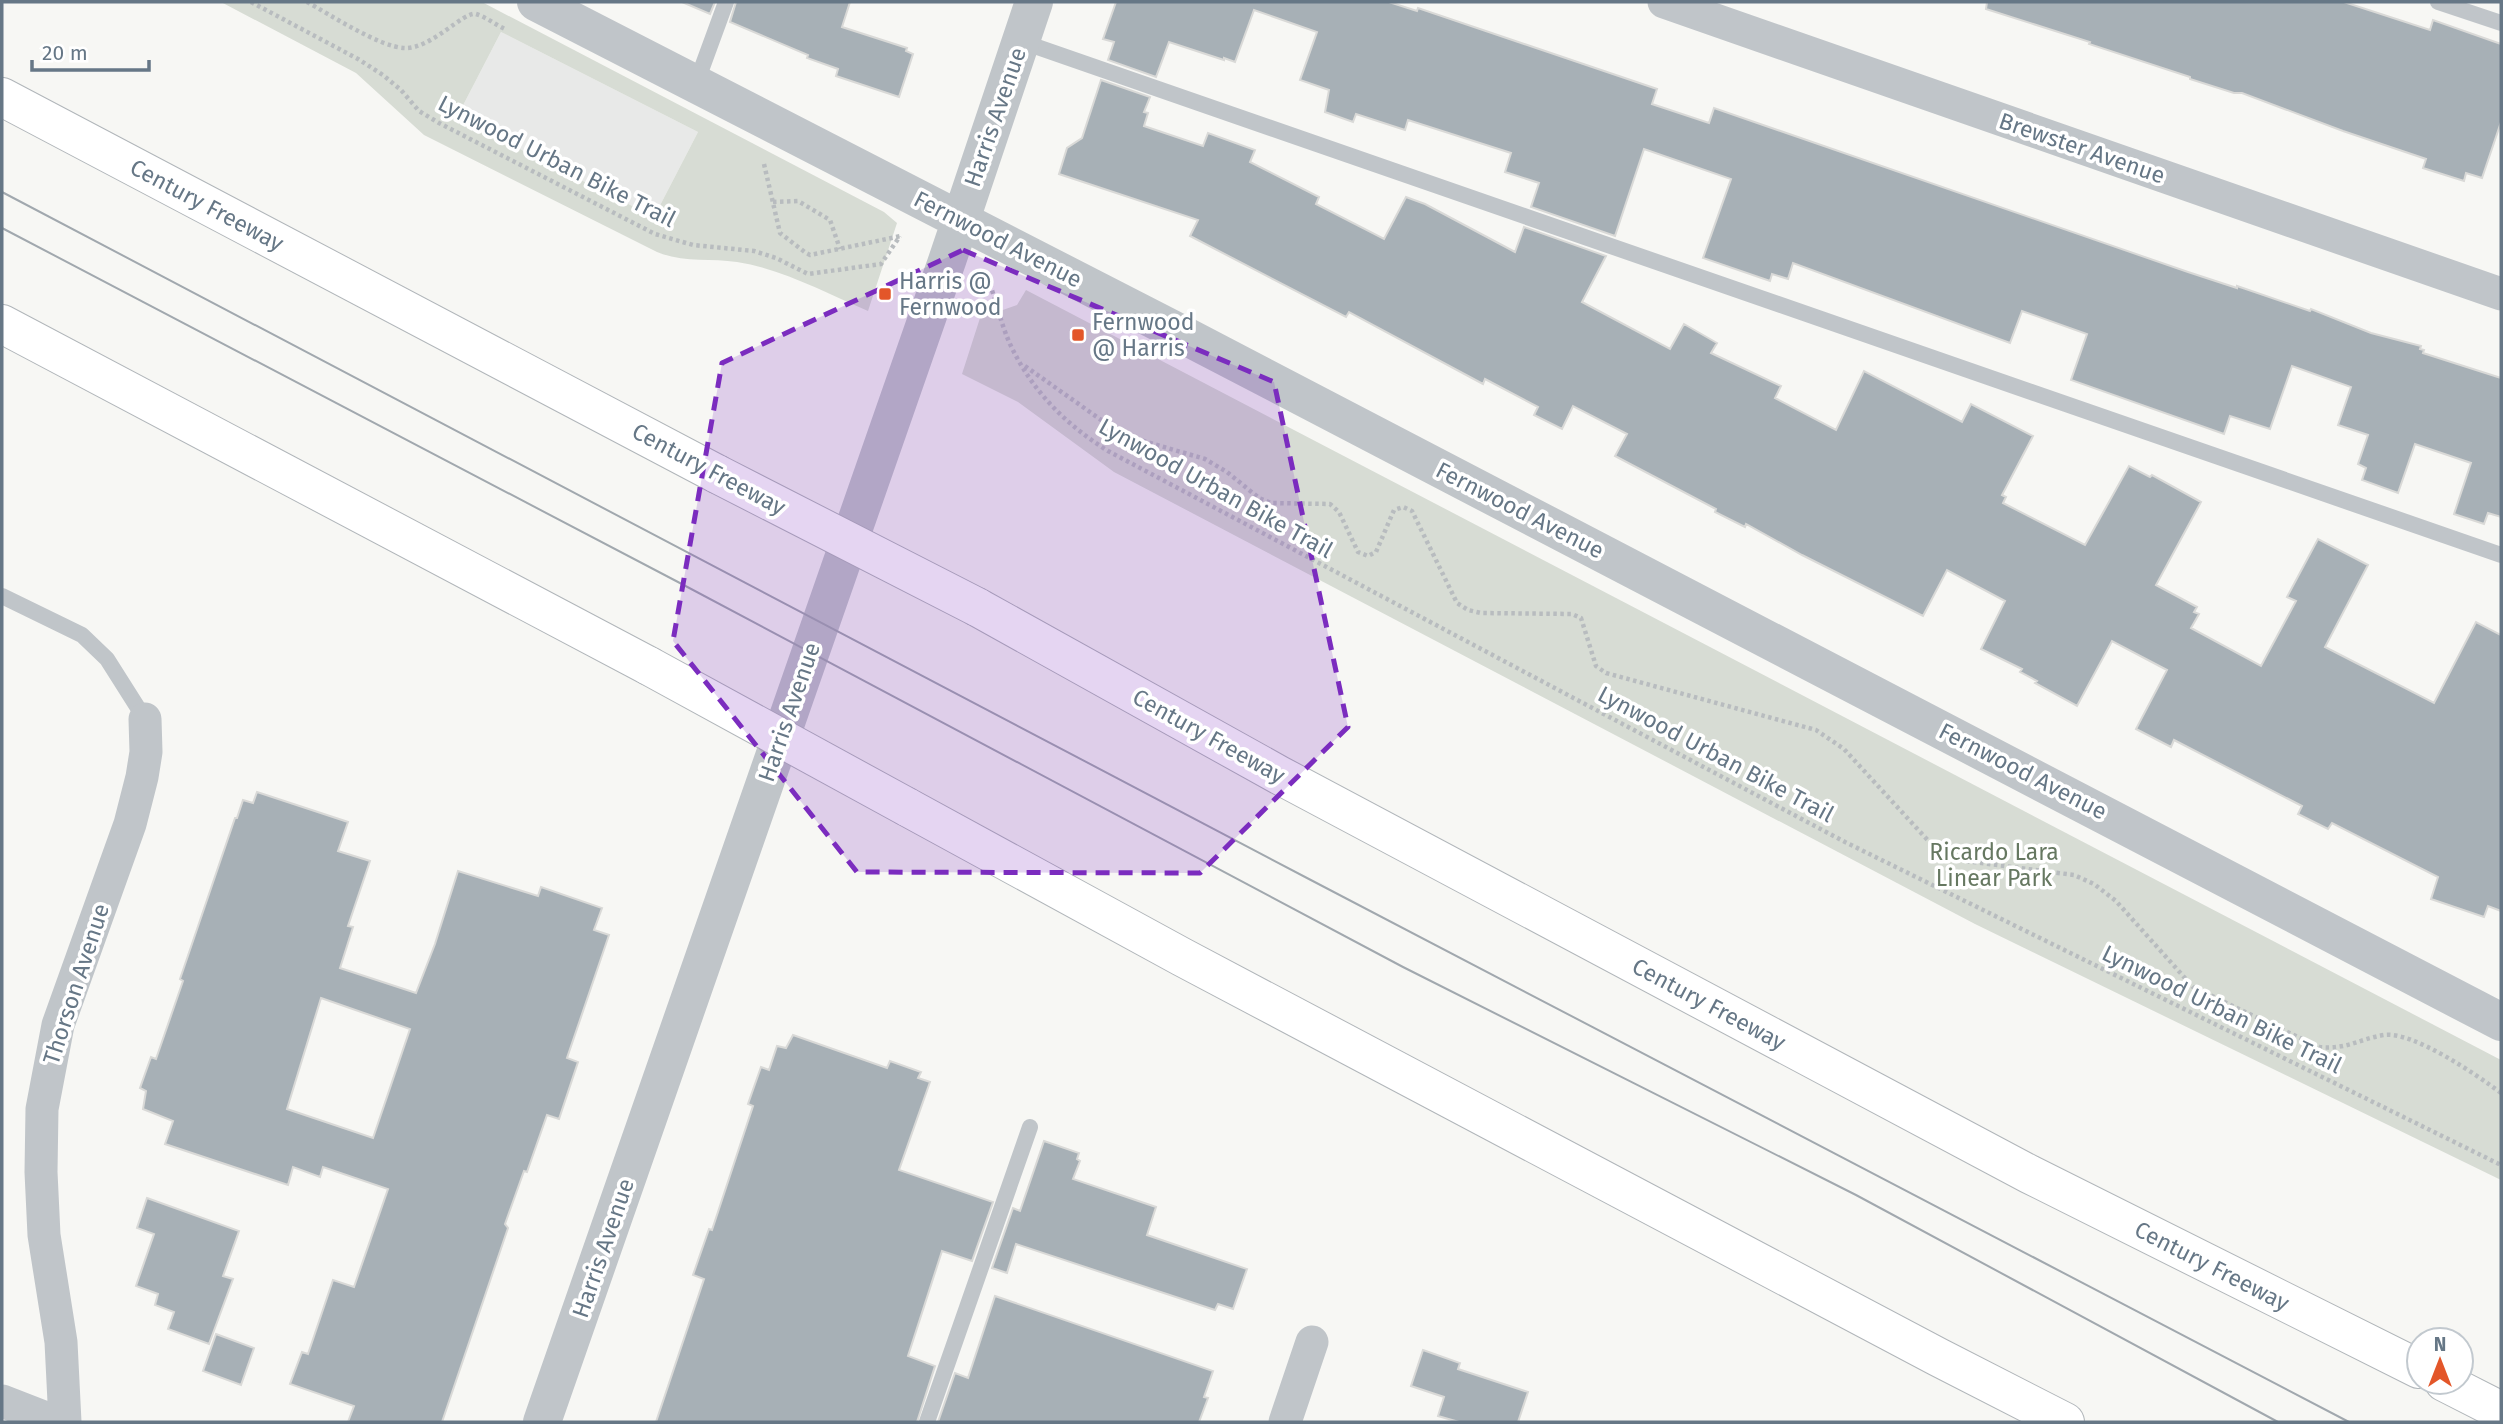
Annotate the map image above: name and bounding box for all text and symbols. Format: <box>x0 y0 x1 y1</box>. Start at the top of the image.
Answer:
scale bar <box>32 28 149 72</box>
text: 20 m <box>42 40 88 66</box>
street label: Harris Avenue <box>958 44 1032 190</box>
street label: Lynwood Urban Bike Trail <box>433 89 681 233</box>
street label: Brewster Avenue <box>1995 106 2169 190</box>
street label: Century Freeway <box>125 153 289 258</box>
street label: Fernwood Avenue <box>909 185 1087 293</box>
place label: Harris @ Fernwood <box>899 267 1002 321</box>
marker: Harris @ Fernwood <box>877 286 893 302</box>
place label: Fernwood @ Harris <box>1092 308 1195 362</box>
marker: Fernwood @ Harris <box>1070 327 1086 343</box>
street label: Lynwood Urban Bike Trail <box>1094 412 1338 564</box>
street label: Century Freeway <box>627 417 791 522</box>
street label: Fernwood Avenue <box>1431 456 1609 564</box>
street label: Harris Avenue <box>752 639 826 785</box>
street label: Lynwood Urban Bike Trail <box>1593 680 1839 828</box>
street label: Century Freeway <box>1128 683 1291 790</box>
street label: Fernwood Avenue <box>1934 717 2112 825</box>
park label: Ricardo Lara Linear Park <box>1929 838 2059 892</box>
street label: Thorson Avenue <box>37 900 115 1068</box>
street label: Lynwood Urban Bike Trail <box>2098 939 2347 1079</box>
street label: Century Freeway <box>1627 952 1791 1057</box>
street label: Harris Avenue <box>566 1175 640 1321</box>
street label: Century Freeway <box>2130 1215 2295 1317</box>
north arrow <box>2405 1326 2475 1396</box>
text: N <box>2434 1333 2446 1356</box>

